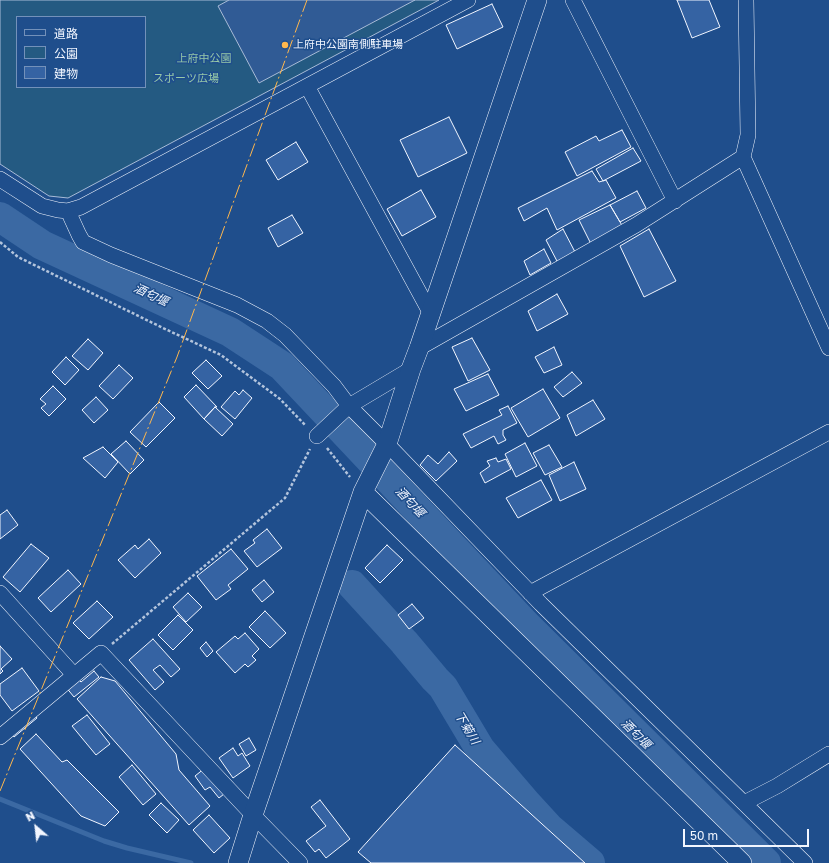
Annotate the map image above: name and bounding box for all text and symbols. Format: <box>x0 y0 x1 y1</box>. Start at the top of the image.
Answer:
legend <box>16 16 146 88</box>
text: 道路 <box>54 26 78 41</box>
place label: 上府中公園南側駐車場 <box>293 38 403 52</box>
marker: 上府中公園南側駐車場 <box>280 40 290 50</box>
text: 公園 <box>54 46 78 61</box>
park label: 上府中公園 <box>177 52 231 66</box>
text: 建物 <box>54 66 78 81</box>
park label: スポーツ広場 <box>153 72 219 86</box>
water label: 酒匂堰 <box>132 281 170 309</box>
water label: 酒匂堰 <box>392 484 428 520</box>
water label: 下菊川 <box>452 709 482 747</box>
water label: 酒匂堰 <box>618 716 654 752</box>
north arrow <box>16 807 56 847</box>
text: N <box>23 808 37 824</box>
scale bar <box>685 821 811 847</box>
text: 50 m <box>690 828 718 843</box>

